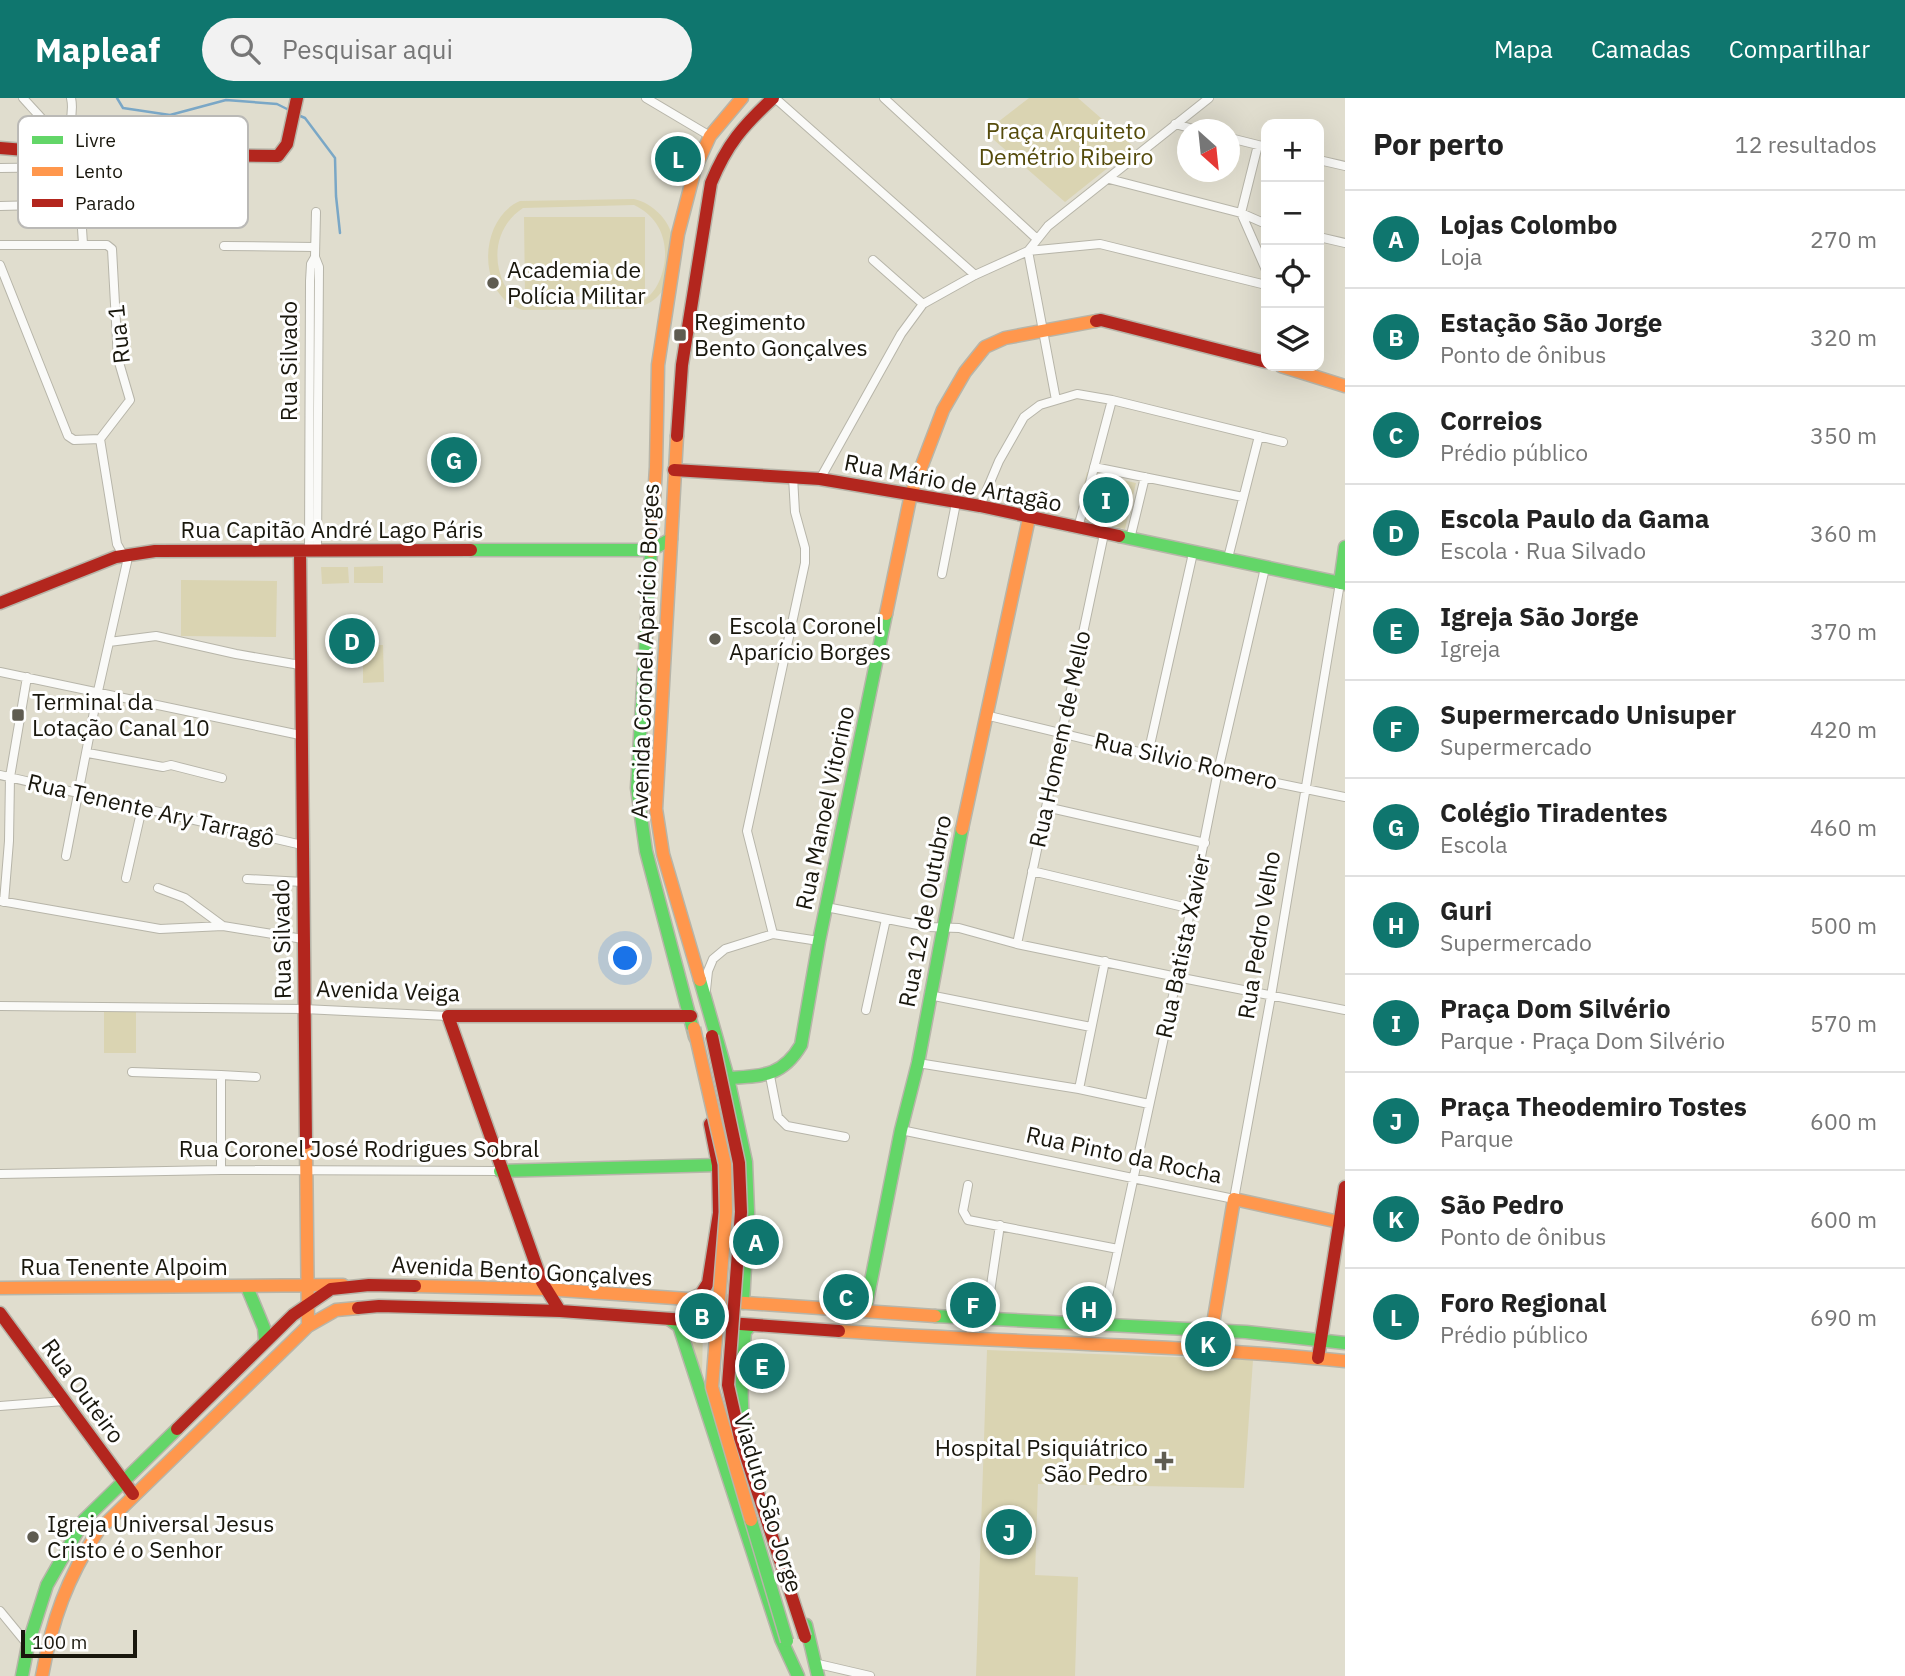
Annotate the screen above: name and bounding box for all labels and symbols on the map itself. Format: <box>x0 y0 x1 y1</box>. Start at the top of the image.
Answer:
park label: Praça Arquiteto Demétrio Ribeiro <box>979 115 1153 171</box>
legend <box>18 116 248 228</box>
north arrow <box>1177 119 1240 182</box>
text: Livre <box>75 128 116 152</box>
pin: L <box>655 133 701 185</box>
text: Lento <box>75 159 123 183</box>
text: Parado <box>75 191 135 215</box>
place label: Academia de Polícia Militar <box>507 254 646 310</box>
marker: Academia de Polícia Militar <box>485 275 501 291</box>
street label: Rua Silvado <box>273 301 303 421</box>
street label: Rua 1 <box>100 303 136 365</box>
place label: Regimento Bento Gonçalves <box>694 306 868 362</box>
marker: Regimento Bento Gonçalves <box>672 327 688 343</box>
pin: G <box>431 434 477 486</box>
street label: Rua Mário de Artagão <box>842 446 1065 518</box>
pin: I <box>1083 474 1129 526</box>
street label: Avenida Coronel Aparício Borges <box>623 483 665 819</box>
street label: Rua Capitão André Lago Páris <box>181 514 483 544</box>
place label: Escola Coronel Aparício Borges <box>729 610 891 666</box>
pin: D <box>329 615 375 667</box>
street label: Rua Homem de Mello <box>1021 628 1097 850</box>
marker: Escola Coronel Aparício Borges <box>707 631 723 647</box>
place label: Terminal da Lotação Canal 10 <box>32 686 210 742</box>
street label: Rua Manoel Vitorino <box>788 703 860 912</box>
marker: Terminal da Lotação Canal 10 <box>10 707 26 723</box>
street label: Rua Silvio Romero <box>1092 724 1281 796</box>
street label: Rua Tenente Ary Tarragô <box>25 766 278 852</box>
street label: Rua 12 de Outubro <box>891 812 957 1009</box>
street label: Rua Pedro Velho <box>1230 849 1286 1021</box>
street label: Rua Batista Xavier <box>1148 850 1216 1041</box>
street label: Rua Silvado <box>265 879 297 999</box>
your location <box>608 941 642 975</box>
street label: Avenida Veiga <box>316 972 460 1008</box>
street label: Rua Pinto da Rocha <box>1023 1119 1225 1189</box>
street label: Rua Coronel José Rodrigues Sobral <box>179 1133 539 1163</box>
pin: A <box>733 1216 779 1268</box>
street label: Avenida Bento Gonçalves <box>391 1248 653 1292</box>
street label: Rua Tenente Alpoim <box>20 1251 228 1281</box>
pin: C <box>823 1271 869 1323</box>
pin: F <box>950 1279 996 1331</box>
pin: H <box>1066 1283 1112 1335</box>
pin: B <box>679 1290 725 1342</box>
pin: K <box>1185 1318 1231 1370</box>
street label: Rua Outeiro <box>36 1332 132 1449</box>
pin: E <box>739 1340 785 1392</box>
street label: Viaduto São Jorge <box>727 1409 810 1596</box>
place label: Hospital Psiquiátrico São Pedro <box>935 1432 1148 1488</box>
marker: Hospital Psiquiátrico São Pedro <box>1154 1451 1174 1471</box>
pin: J <box>986 1506 1032 1558</box>
place label: Igreja Universal Jesus Cristo é o Senhor <box>47 1508 274 1564</box>
marker: Igreja Universal Jesus Cristo é o Senhor <box>25 1529 41 1545</box>
scale bar <box>21 1627 136 1659</box>

